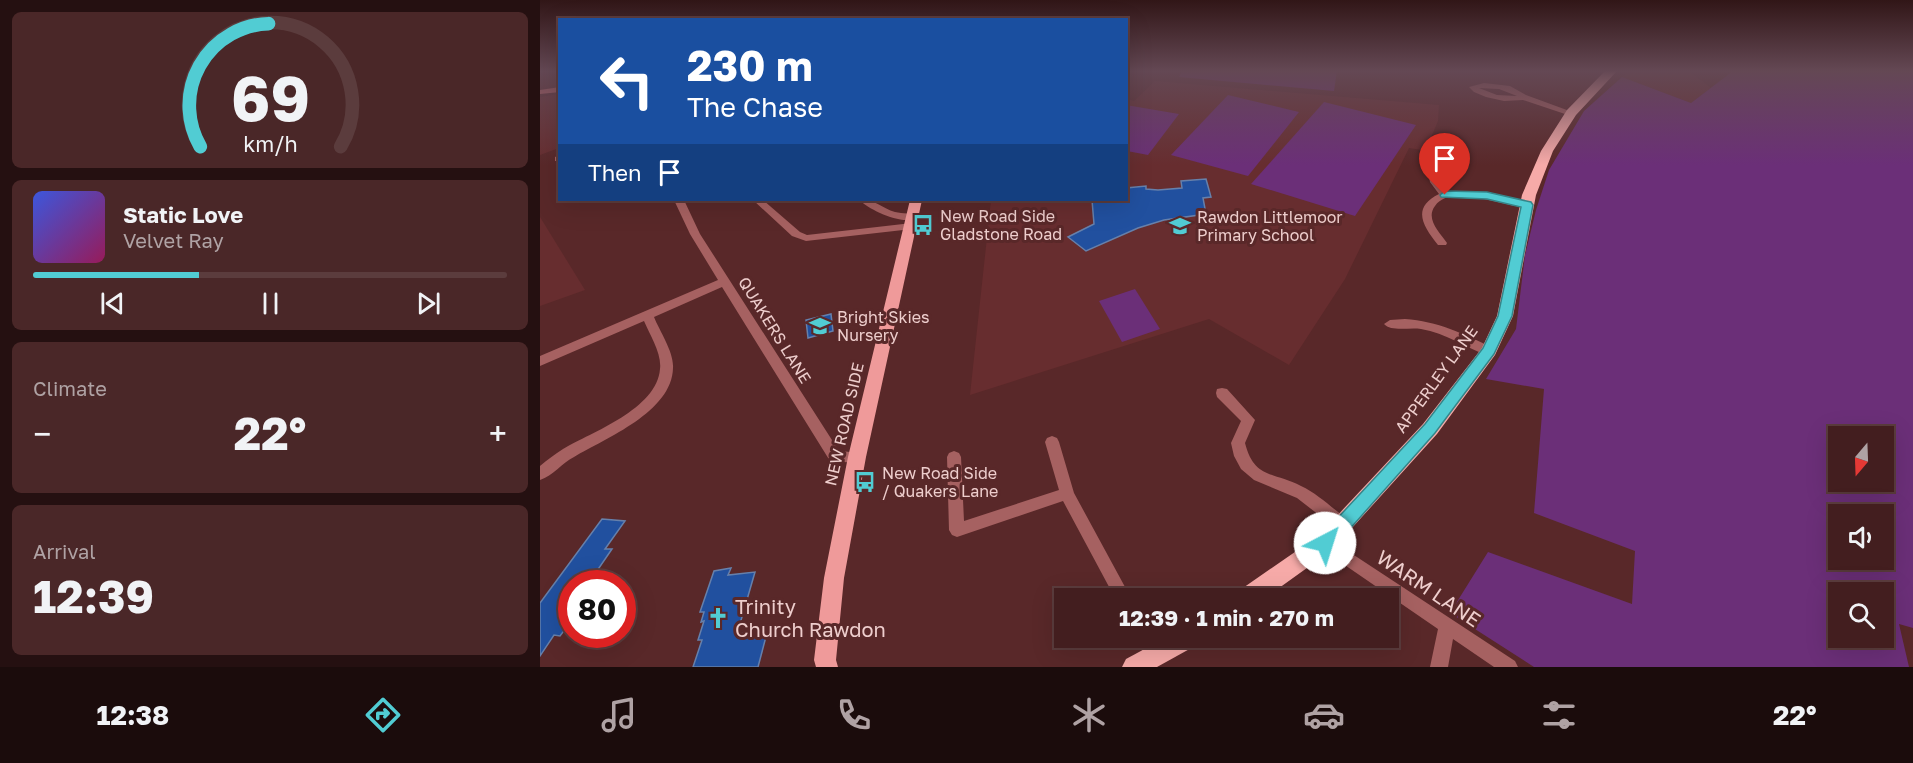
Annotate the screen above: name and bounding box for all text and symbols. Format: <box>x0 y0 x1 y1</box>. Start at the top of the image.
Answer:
text: 230 m <box>687 40 813 90</box>
icon: left <box>588 42 666 120</box>
text: 69 <box>230 60 310 135</box>
text: The Chase <box>687 91 823 123</box>
text: km/h <box>243 131 297 157</box>
pin <box>1419 133 1470 195</box>
icon: arrive <box>1428 142 1461 175</box>
icon: arrive <box>653 156 686 189</box>
text: Then <box>588 159 641 186</box>
text: Static Love <box>123 201 243 228</box>
place label: New Road Side Gladstone Road <box>940 206 1062 244</box>
place label: Rawdon Littlemoor Primary School <box>1197 207 1343 245</box>
bus stop icon: New Road Side Gladstone Road <box>911 213 935 237</box>
school or university icon: Rawdon Littlemoor Primary School <box>1168 214 1192 238</box>
text: Velvet Ray <box>123 228 224 252</box>
street label: QUAKERS LANE <box>734 273 816 387</box>
icon: previous <box>96 287 129 320</box>
icon: pause <box>254 287 287 320</box>
icon: next <box>412 287 445 320</box>
place label: Bright Skies Nursery <box>837 307 930 345</box>
school or university icon: Bright Skies Nursery <box>808 314 832 338</box>
street label: APPERLEY LANE <box>1390 321 1482 437</box>
street label: NEW ROAD SIDE <box>820 360 868 488</box>
text: Climate <box>33 376 107 400</box>
text: 22° <box>234 406 306 460</box>
text: − <box>33 414 51 453</box>
text: + <box>489 414 507 453</box>
north arrow <box>1828 426 1894 492</box>
map controls <box>1828 426 1894 648</box>
place label: New Road Side / Quakers Lane <box>882 463 998 501</box>
bus stop icon: New Road Side / Quakers Lane <box>853 470 877 494</box>
button: sound <box>1828 504 1894 570</box>
position arrow <box>1293 511 1357 575</box>
text: Arrival <box>33 539 96 563</box>
street label: WARM LANE <box>1373 544 1485 632</box>
text: 12:39 <box>33 569 154 623</box>
speed limit sign: 80 <box>558 570 636 648</box>
button: search <box>1828 582 1894 648</box>
place label: Trinity Church Rawdon <box>735 594 886 641</box>
text: 12:39 · 1 min · 270 m <box>1119 604 1334 631</box>
church icon: Trinity Church Rawdon <box>706 606 730 630</box>
icon: directions <box>362 694 404 736</box>
icon: music <box>598 694 640 736</box>
icon: phone <box>833 694 875 736</box>
icon: climate <box>1068 694 1110 736</box>
icon: car <box>1303 694 1345 736</box>
icon: filters <box>1538 694 1580 736</box>
text: 12:38 <box>97 699 169 731</box>
text: 22° <box>1773 699 1816 731</box>

